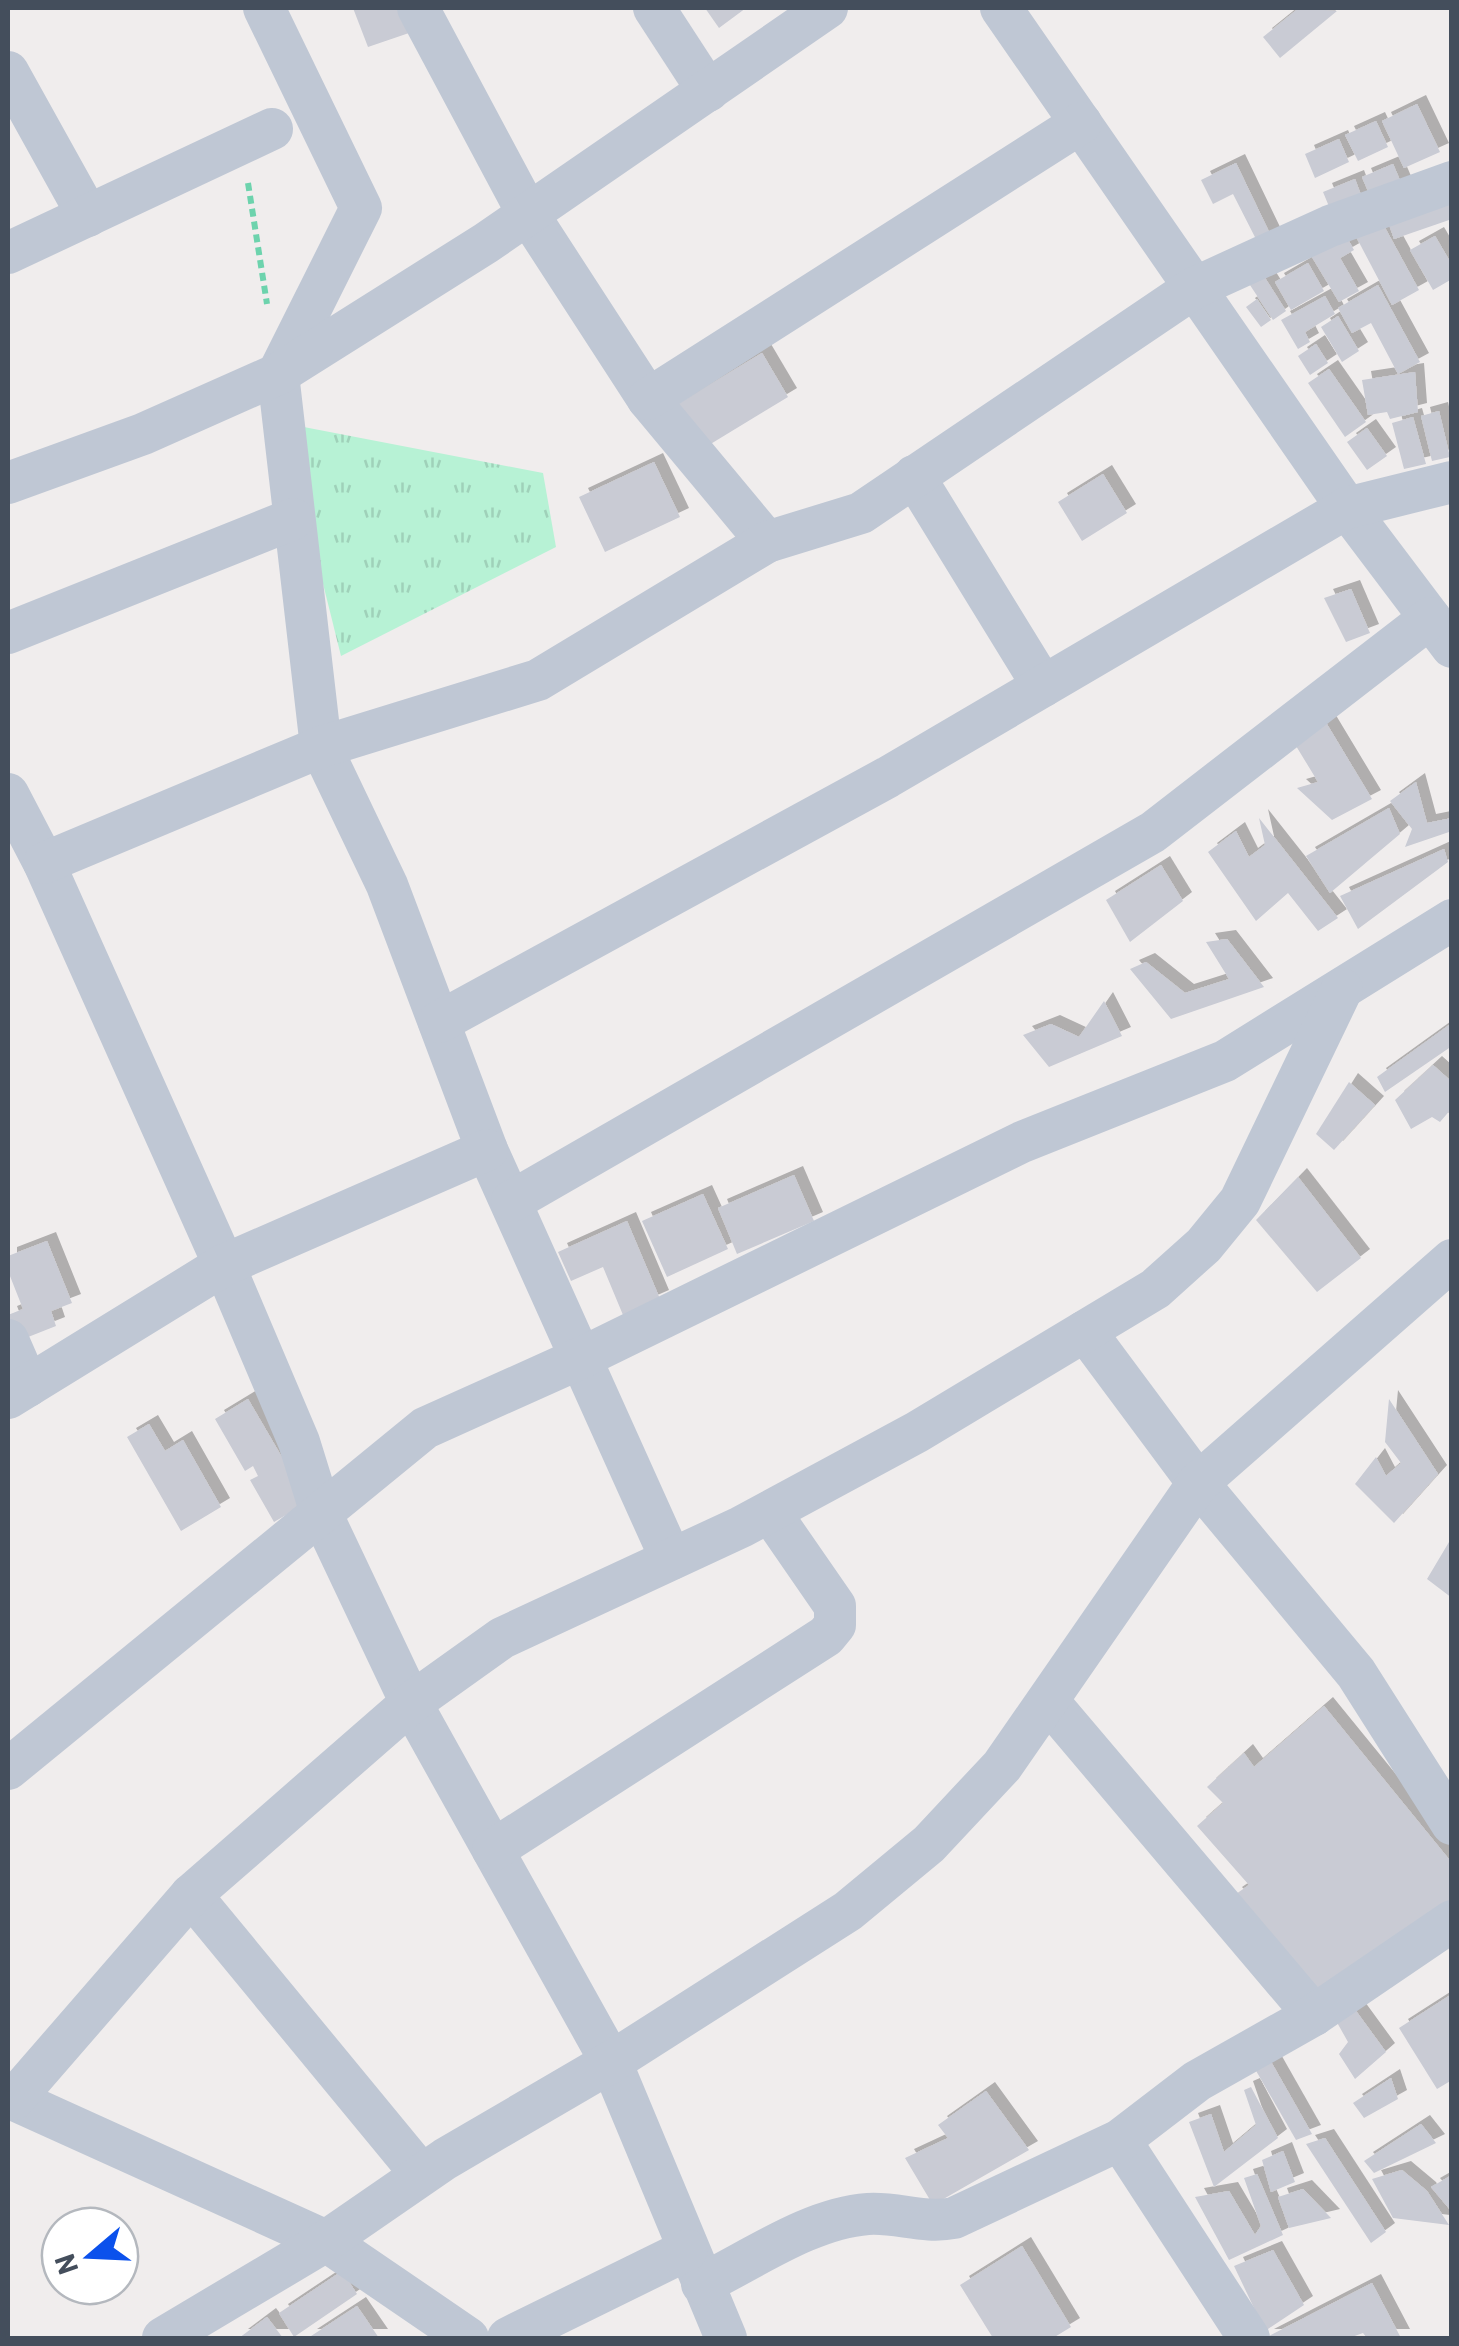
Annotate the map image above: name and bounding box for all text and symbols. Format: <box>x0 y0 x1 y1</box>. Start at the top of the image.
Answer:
north arrow <box>40 2206 140 2306</box>
text: N <box>46 2250 85 2279</box>

